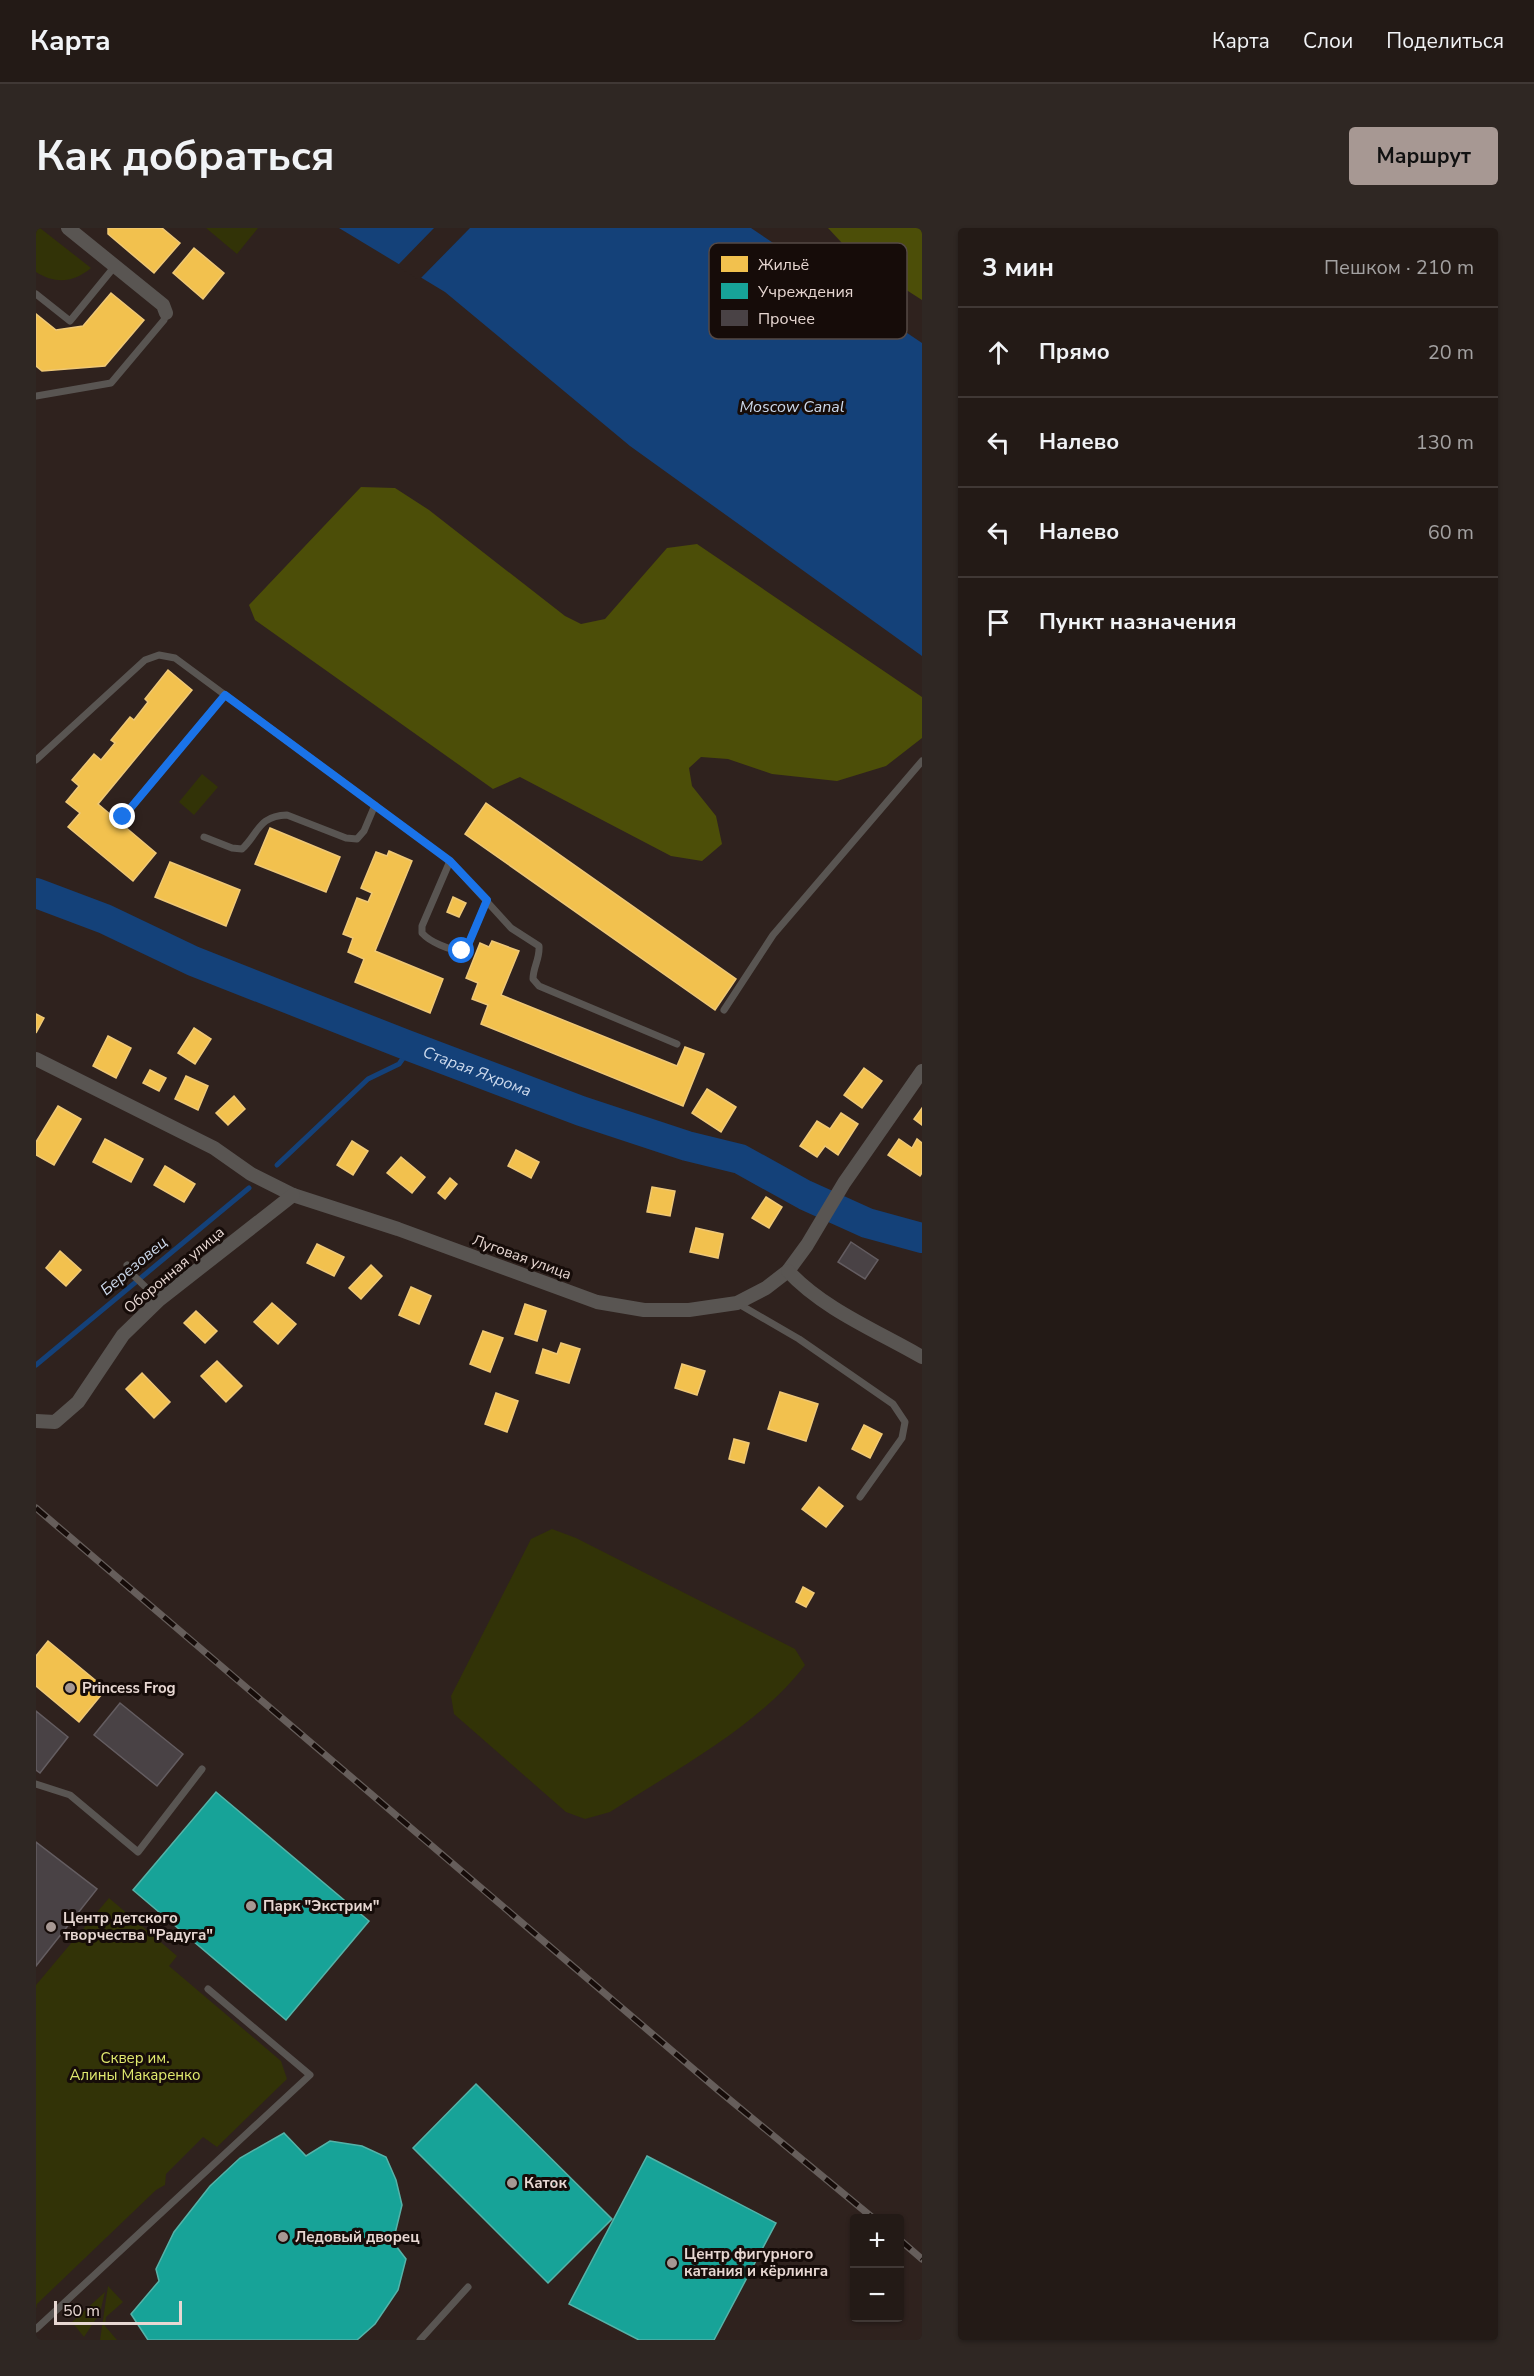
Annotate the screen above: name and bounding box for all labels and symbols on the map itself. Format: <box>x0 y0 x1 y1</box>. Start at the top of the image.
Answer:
legend <box>709 243 907 339</box>
text: Жильё <box>758 254 809 276</box>
text: Учреждения <box>757 281 853 303</box>
text: Прочее <box>758 308 815 330</box>
water label: Moscow Canal <box>739 396 845 418</box>
route end <box>109 803 135 829</box>
route start <box>448 937 474 963</box>
water label: Старая Яхрома <box>420 1041 534 1102</box>
street label: Оборонная улица <box>120 1222 228 1318</box>
street label: Луговая улица <box>470 1230 574 1284</box>
water label: Березовец <box>96 1231 172 1301</box>
place label: Princess Frog <box>82 1678 176 1698</box>
marker: Princess Frog <box>63 1681 77 1695</box>
place label: Парк "Экстрим" <box>263 1896 379 1916</box>
marker: Парк "Экстрим" <box>244 1899 258 1913</box>
place label: Центр детского творчества "Радуга" <box>63 1908 213 1945</box>
marker: Центр детского творчества "Радуга" <box>44 1920 58 1934</box>
park label: Сквер им. Алины Макаренко <box>69 2048 201 2085</box>
place label: Каток <box>524 2173 567 2193</box>
marker: Каток <box>505 2176 519 2190</box>
place label: Ледовый дворец <box>295 2227 420 2247</box>
marker: Ледовый дворец <box>276 2230 290 2244</box>
place label: Центр фигурного катания и кёрлинга <box>684 2244 828 2281</box>
marker: Центр фигурного катания и кёрлинга <box>665 2256 679 2270</box>
scale bar <box>54 2298 182 2326</box>

